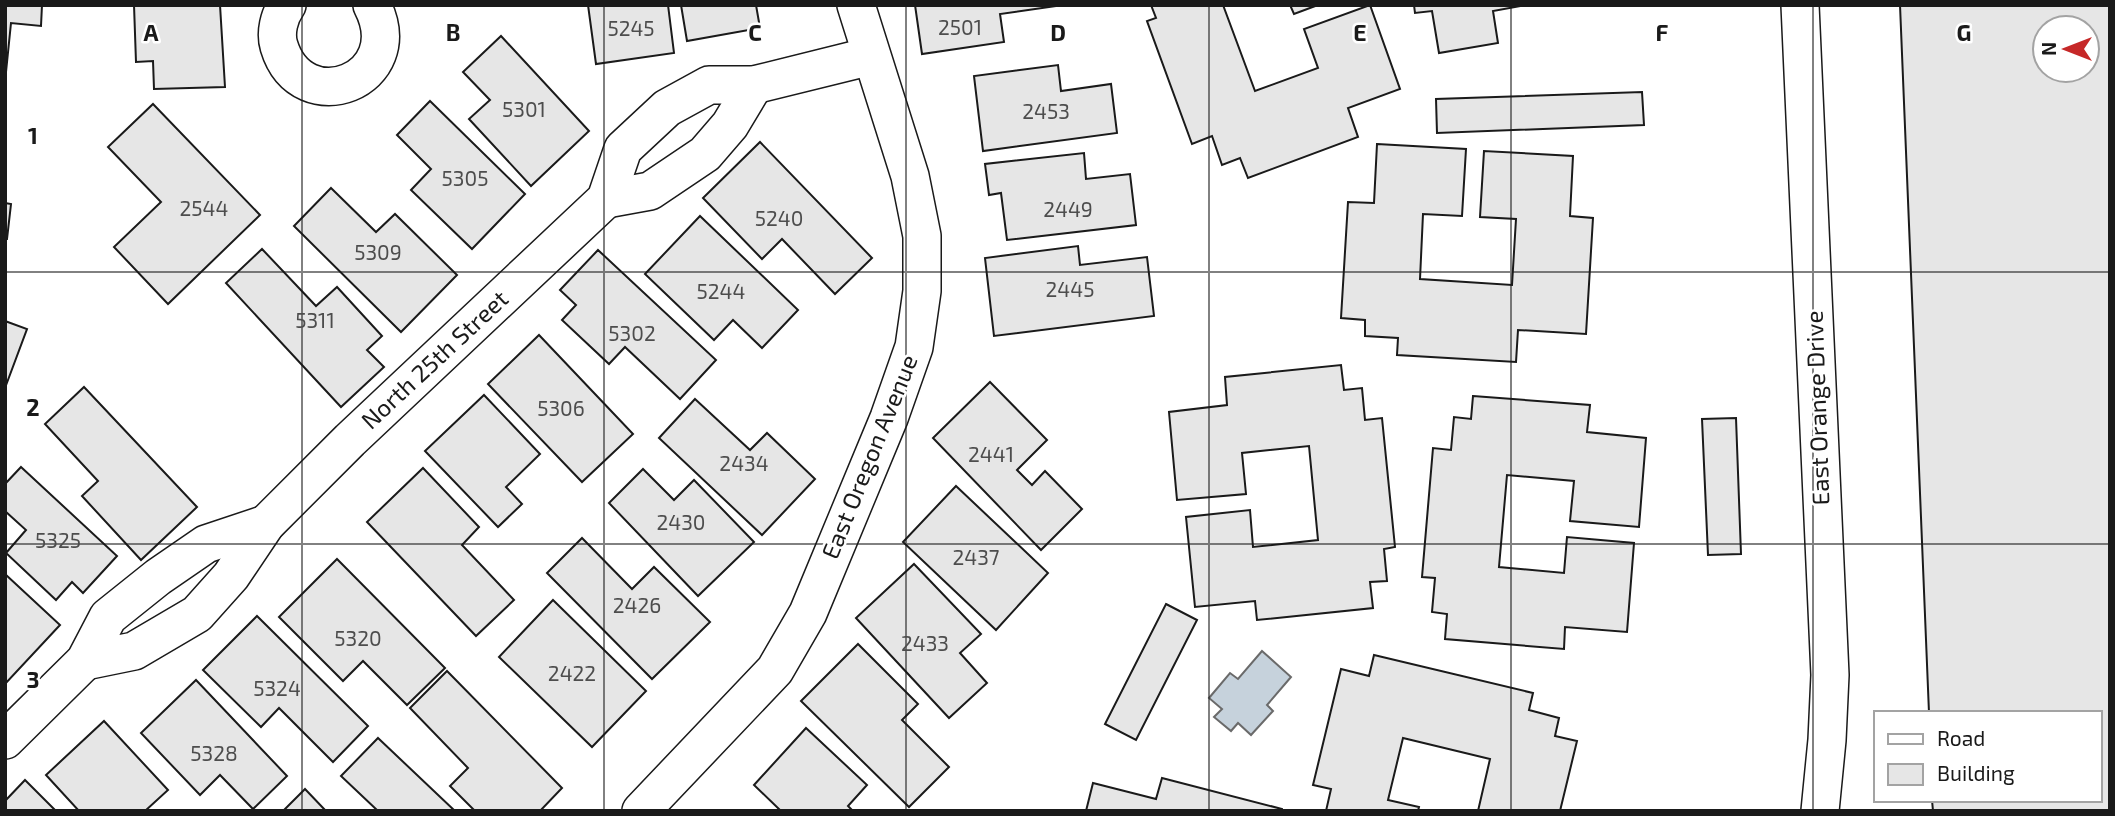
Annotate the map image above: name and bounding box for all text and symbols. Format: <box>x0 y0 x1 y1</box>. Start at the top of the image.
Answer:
house number: 2501 <box>938 14 982 39</box>
north arrow <box>2031 14 2101 84</box>
house number: 5245 <box>607 15 655 40</box>
text: A <box>143 18 159 46</box>
text: B <box>446 18 460 46</box>
text: C <box>748 18 762 46</box>
text: D <box>1050 18 1066 46</box>
text: E <box>1353 18 1367 46</box>
text: F <box>1656 18 1669 46</box>
text: G <box>1957 18 1971 46</box>
text: N <box>2037 42 2060 56</box>
house number: 5301 <box>502 96 546 121</box>
house number: 2453 <box>1022 98 1070 123</box>
text: 1 <box>28 121 38 149</box>
house number: 5305 <box>442 165 488 190</box>
house number: 2544 <box>180 195 228 220</box>
house number: 2449 <box>1043 196 1093 221</box>
house number: 5240 <box>755 205 803 230</box>
house number: 5309 <box>354 239 402 264</box>
house number: 2445 <box>1046 276 1094 301</box>
house number: 5244 <box>697 278 745 303</box>
street label: North 25th Street <box>355 283 513 434</box>
house number: 5311 <box>295 307 335 332</box>
street label: East Orange Drive <box>1799 310 1834 506</box>
house number: 5302 <box>608 320 656 345</box>
street label: East Oregon Avenue <box>814 350 923 563</box>
text: 2 <box>26 393 40 421</box>
house number: 5306 <box>537 395 585 420</box>
house number: 2441 <box>968 441 1014 466</box>
house number: 2434 <box>719 450 769 475</box>
house number: 2430 <box>656 509 706 534</box>
house number: 5325 <box>35 527 81 552</box>
house number: 2437 <box>952 544 1000 569</box>
house number: 2426 <box>613 592 661 617</box>
house number: 5320 <box>334 625 382 650</box>
house number: 2433 <box>901 630 949 655</box>
house number: 2422 <box>548 660 596 685</box>
text: 3 <box>26 665 40 693</box>
house number: 5324 <box>253 675 301 700</box>
legend <box>1874 711 2101 802</box>
text: Road <box>1937 725 1985 750</box>
house number: 5328 <box>190 740 238 765</box>
text: Building <box>1937 760 2015 785</box>

